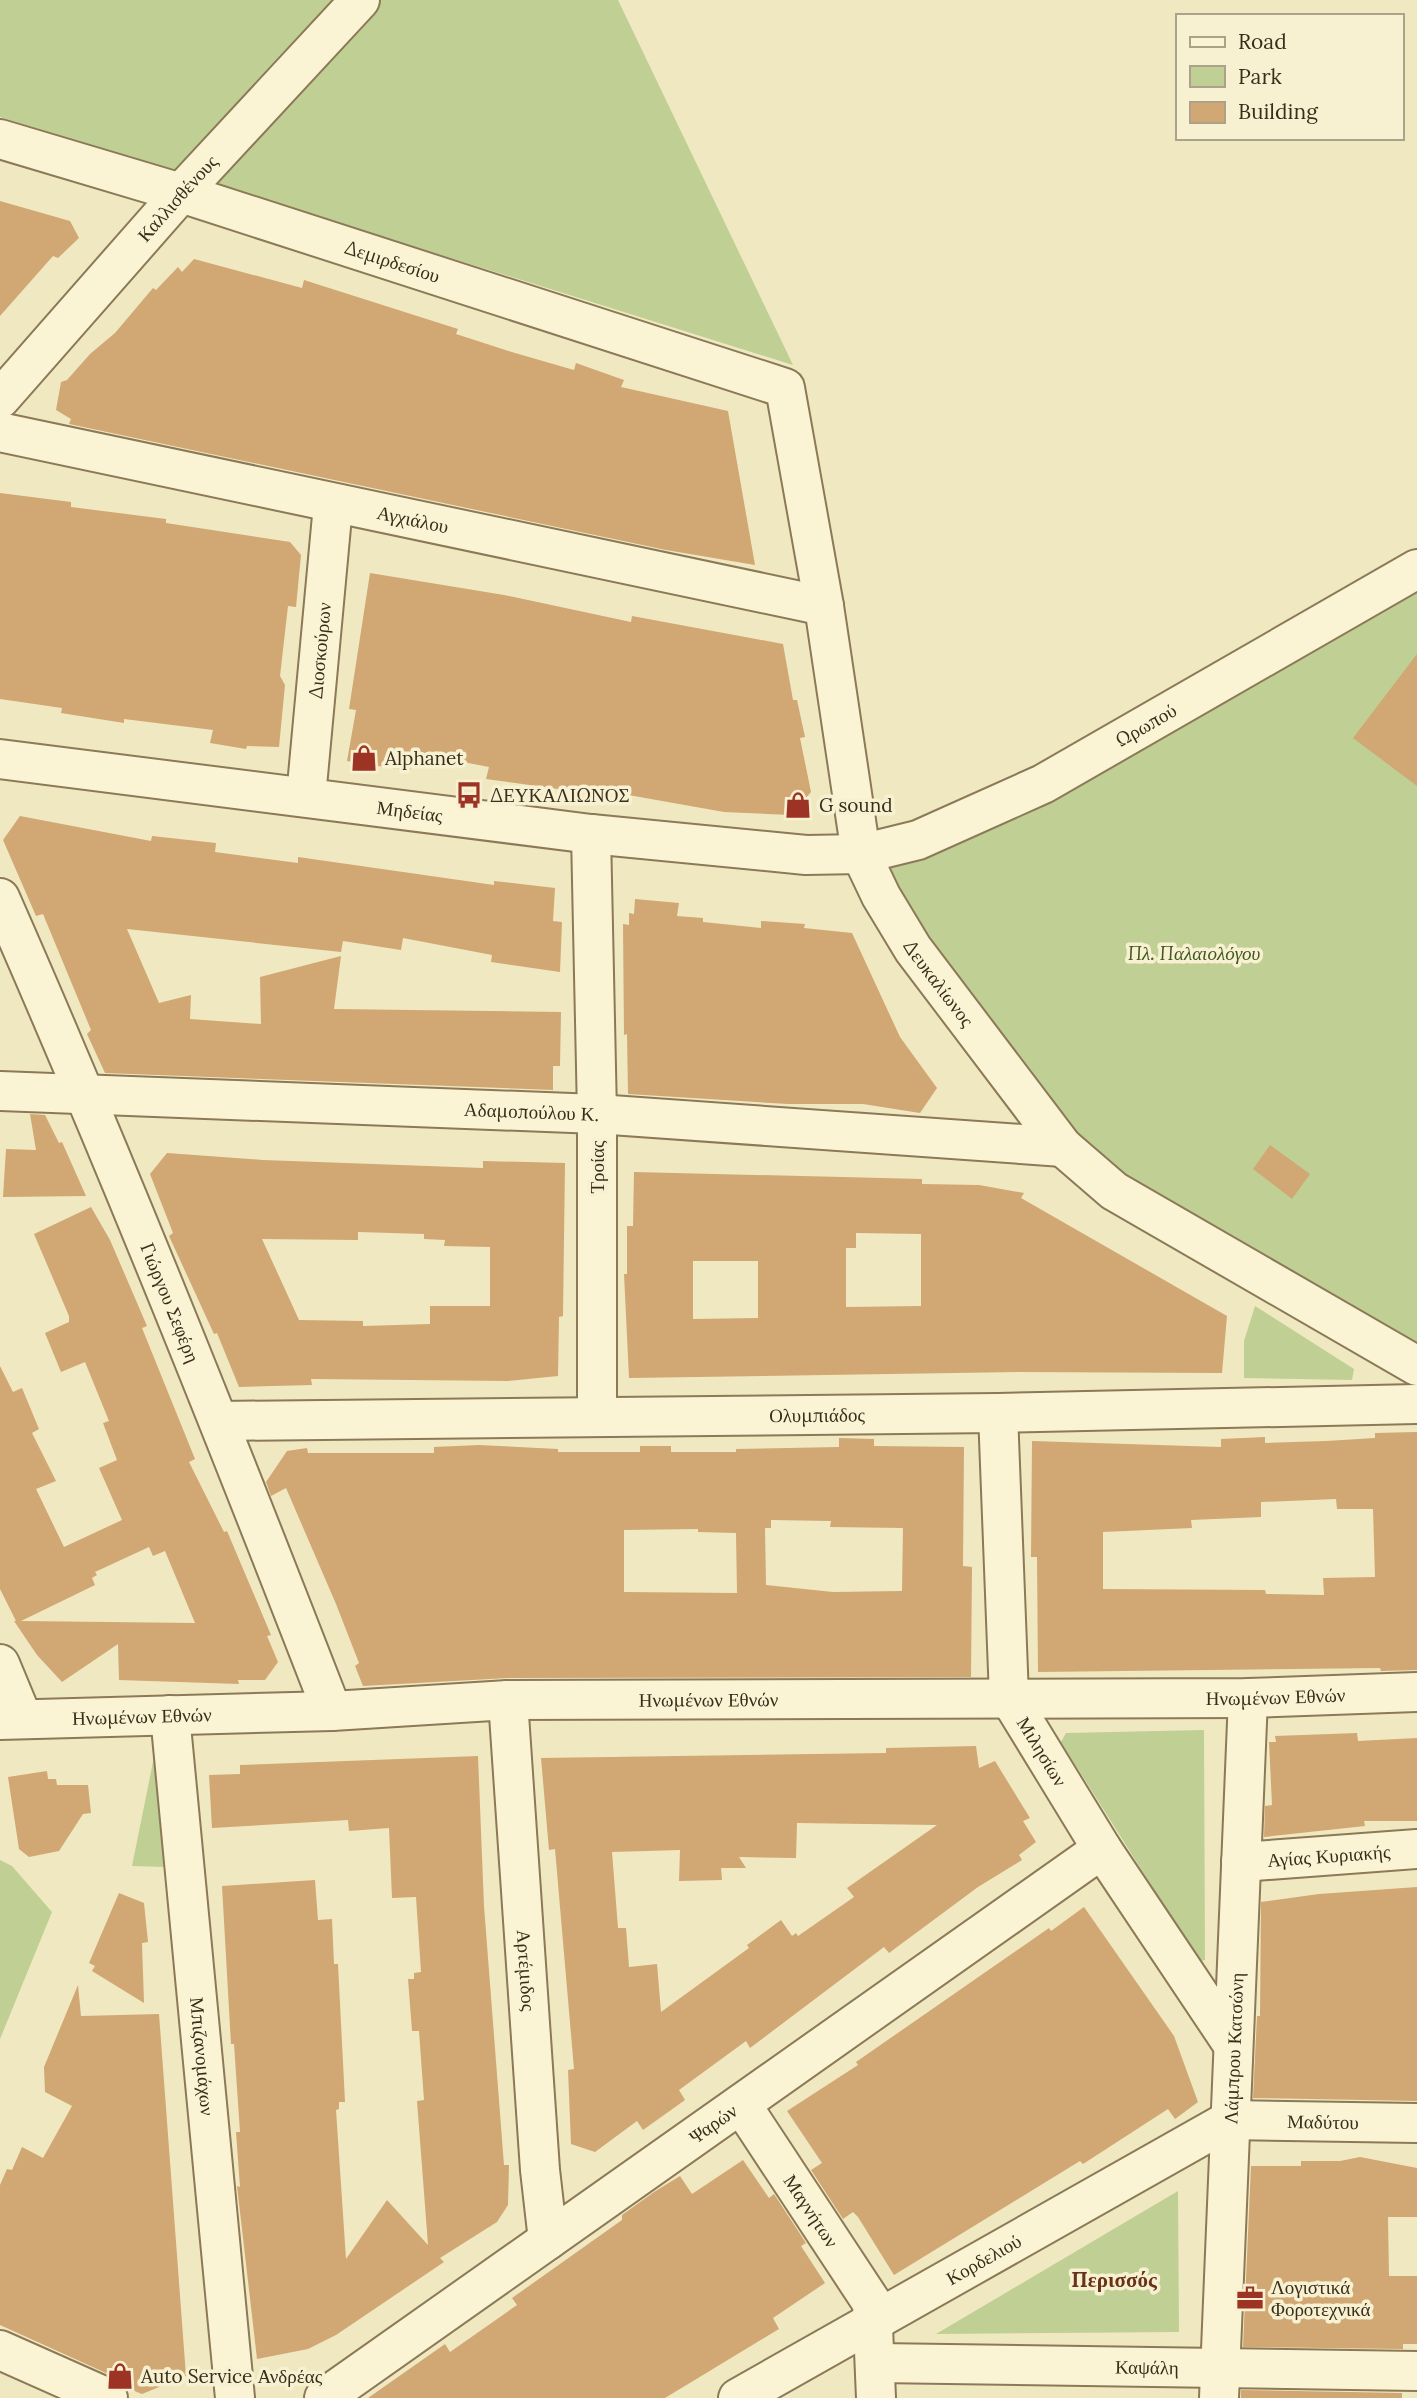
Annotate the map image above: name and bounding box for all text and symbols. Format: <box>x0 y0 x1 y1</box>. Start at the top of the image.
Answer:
legend <box>1176 14 1403 140</box>
text: Road <box>1238 28 1287 55</box>
text: Park <box>1238 63 1282 90</box>
text: Building <box>1238 98 1318 125</box>
street label: Καλλισθένους <box>132 149 223 246</box>
street label: Δεμιρδεσίου <box>342 235 443 288</box>
street label: Αγχιάλου <box>375 500 451 538</box>
street label: Διοσκούρων <box>303 601 336 700</box>
street label: Ωρωπού <box>1111 698 1181 752</box>
shop icon: Alphanet <box>349 743 379 773</box>
place label: Alphanet <box>384 746 464 770</box>
bus stop icon: ΔΕΥΚΑΛΙΩΝΟΣ <box>454 780 484 810</box>
place label: ΔΕΥΚΑΛΙΩΝΟΣ <box>490 783 629 807</box>
shop icon: G sound <box>783 790 813 820</box>
place label: G sound <box>819 793 893 817</box>
street label: Μηδείας <box>375 795 445 827</box>
street label: Δευκαλίωνος <box>898 936 980 1032</box>
park label: Πλ. Παλαιολόγου <box>1128 941 1261 965</box>
street label: Αδαμοπούλου Κ. <box>464 1097 600 1126</box>
street label: Τροίας <box>585 1140 609 1194</box>
street label: Γιώργου Σεφέρη <box>135 1239 205 1366</box>
street label: Ολυμπιάδος <box>769 1402 865 1427</box>
street label: Ηνωμένων Εθνών <box>1206 1683 1346 1710</box>
street label: Ηνωμένων Εθνών <box>639 1687 779 1712</box>
street label: Ηνωμένων Εθνών <box>72 1702 212 1730</box>
street label: Μιλησίων <box>1012 1712 1073 1791</box>
street label: Αγίας Κυριακής <box>1266 1839 1392 1872</box>
street label: Αρτέμιδος <box>512 1929 541 2012</box>
street label: Λάμπρου Κατσώνη <box>1218 1972 1249 2125</box>
street label: Μπιζανομάχων <box>185 1996 220 2117</box>
street label: Ψαρών <box>684 2098 742 2149</box>
street label: Μαδύτου <box>1287 2109 1359 2134</box>
street label: Μαγνήτων <box>779 2170 844 2252</box>
street label: Κορδελιού <box>942 2228 1025 2290</box>
district label: Περισσός <box>1071 2266 1158 2293</box>
place label: Λογιστικά Φοροτεχνικά <box>1271 2275 1371 2321</box>
office icon: Λογιστικά Φοροτεχνικά <box>1235 2283 1265 2313</box>
street label: Καψάλη <box>1115 2355 1179 2379</box>
shop icon: Auto Service Ανδρέας <box>105 2361 135 2391</box>
place label: Auto Service Ανδρέας <box>140 2364 323 2388</box>

